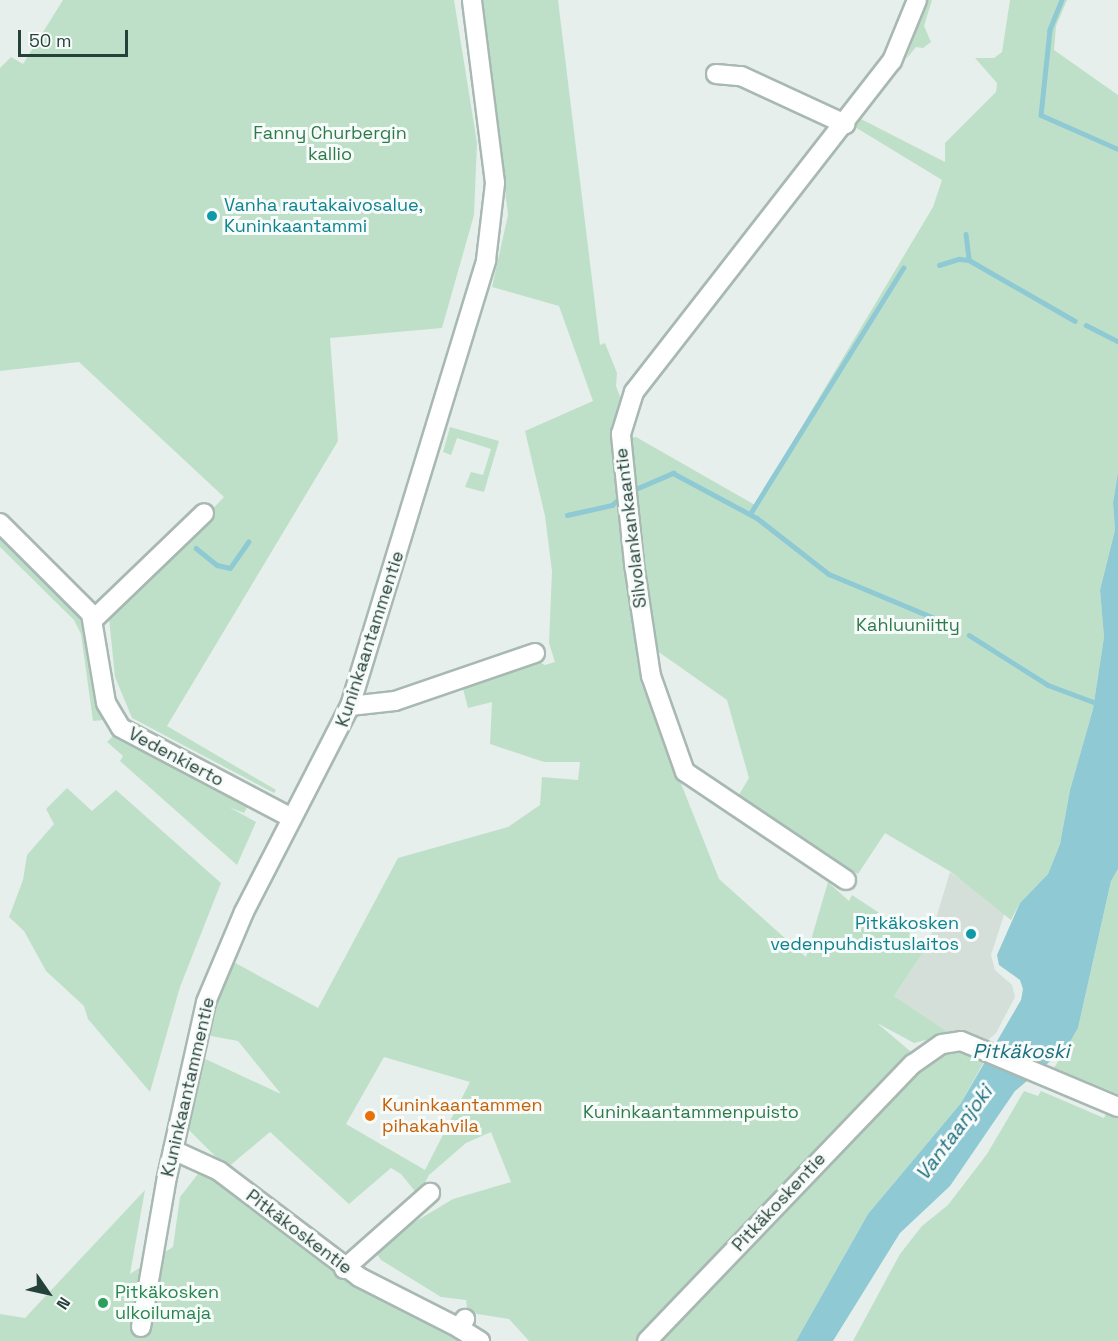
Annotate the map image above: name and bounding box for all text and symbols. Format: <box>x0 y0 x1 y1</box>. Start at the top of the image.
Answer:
scale bar <box>21 18 130 56</box>
text: 50 m <box>29 29 71 52</box>
park label: Fanny Churbergin kallio <box>253 123 407 166</box>
place label: Vanha rautakaivosalue, Kuninkaantammi <box>224 195 423 238</box>
marker: Vanha rautakaivosalue, Kuninkaantammi <box>205 209 219 223</box>
street label: Silvolankankaantie <box>610 447 652 609</box>
street label: Kuninkaantammentie <box>331 548 409 730</box>
park label: Kahluuniitty <box>856 614 960 636</box>
street label: Vedenkierto <box>125 723 227 791</box>
place label: Pitkäkosken vedenpuhdistuslaitos <box>770 913 959 956</box>
marker: Pitkäkosken vedenpuhdistuslaitos <box>964 927 978 941</box>
street label: Kuninkaantammentie <box>157 995 219 1179</box>
water label: Pitkäkoski <box>973 1039 1069 1063</box>
water label: Vantaanjoki <box>911 1081 997 1185</box>
place label: Kuninkaantammen pihakahvila <box>382 1095 542 1138</box>
park label: Kuninkaantammenpuisto <box>583 1101 799 1123</box>
marker: Kuninkaantammen pihakahvila <box>363 1109 377 1123</box>
street label: Pitkäkoskentie <box>728 1148 830 1256</box>
street label: Pitkäkoskentie <box>242 1185 356 1279</box>
north arrow <box>18 1263 78 1323</box>
place label: Pitkäkosken ulkoilumaja <box>115 1282 219 1324</box>
text: N <box>52 1293 75 1314</box>
marker: Pitkäkosken ulkoilumaja <box>96 1296 110 1310</box>

